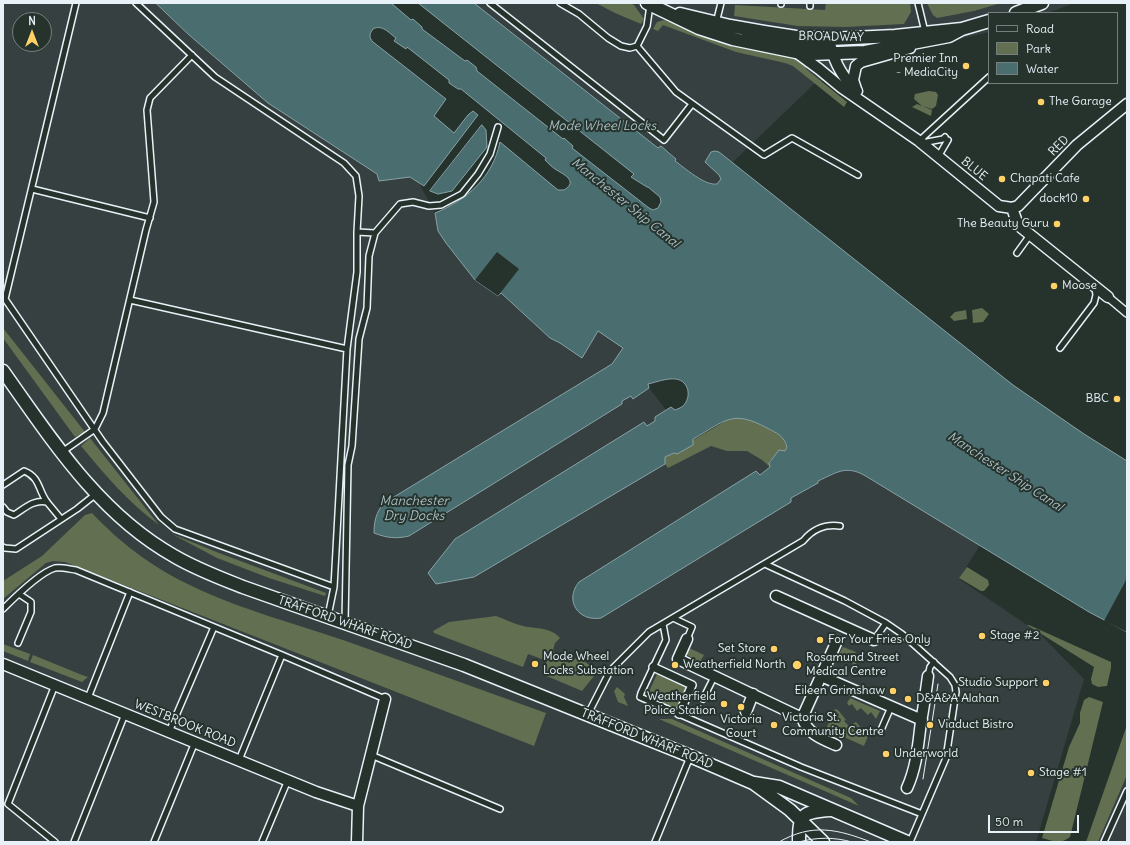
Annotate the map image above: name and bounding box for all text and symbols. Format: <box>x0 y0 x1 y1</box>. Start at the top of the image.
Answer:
north arrow <box>12 12 52 52</box>
legend <box>988 12 1118 84</box>
text: N <box>28 14 36 28</box>
text: Road <box>1026 21 1054 36</box>
street label: BROADWAY <box>798 29 864 45</box>
text: Park <box>1026 41 1051 56</box>
place label: Premier Inn - MediaCity <box>893 52 958 80</box>
marker: Premier Inn - MediaCity <box>961 61 971 71</box>
text: Water <box>1026 61 1059 76</box>
place label: The Garage <box>1049 95 1112 109</box>
marker: The Garage <box>1036 97 1046 107</box>
water label: Mode Wheel Locks <box>548 118 656 134</box>
street label: RED <box>1046 133 1072 159</box>
street label: BLUE <box>958 154 990 184</box>
water label: Manchester Ship Canal <box>568 155 682 251</box>
place label: Chapati Cafe <box>1010 172 1080 186</box>
marker: Chapati Cafe <box>997 174 1007 184</box>
place label: dock10 <box>1039 192 1078 206</box>
marker: dock10 <box>1081 194 1091 204</box>
place label: The Beauty Guru <box>957 217 1049 231</box>
marker: The Beauty Guru <box>1052 219 1062 229</box>
place label: Moose <box>1062 279 1097 293</box>
marker: Moose <box>1049 281 1059 291</box>
place label: BBC <box>1085 392 1109 406</box>
marker: BBC <box>1112 394 1122 404</box>
water label: Manchester Ship Canal <box>945 429 1065 515</box>
water label: Manchester Dry Docks <box>380 493 448 524</box>
street label: TRAFFORD WHARF ROAD <box>276 593 414 653</box>
place label: Stage #2 <box>990 629 1040 643</box>
marker: Stage #2 <box>977 631 987 641</box>
place label: For Your Fries Only <box>828 633 931 647</box>
marker: For Your Fries Only <box>815 635 825 645</box>
place label: Set Store <box>718 642 766 656</box>
marker: Set Store <box>769 644 779 654</box>
place label: Mode Wheel Locks Substation <box>543 650 634 678</box>
place label: Rosamund Street Medical Centre <box>806 651 899 679</box>
place label: Weatherfield North <box>683 658 786 672</box>
marker: Mode Wheel Locks Substation <box>530 659 540 669</box>
marker: Rosamund Street Medical Centre <box>791 659 803 671</box>
marker: Weatherfield North <box>670 660 680 670</box>
place label: Studio Support <box>958 676 1038 690</box>
marker: Studio Support <box>1041 678 1051 688</box>
place label: Eileen Grimshaw <box>794 684 885 698</box>
marker: Eileen Grimshaw <box>888 686 898 696</box>
place label: Weatherfield Police Station <box>644 690 716 718</box>
place label: D&A&A Alahan <box>916 692 999 706</box>
marker: D&A&A Alahan <box>903 694 913 704</box>
street label: WESTBROOK ROAD <box>132 697 238 751</box>
marker: Weatherfield Police Station <box>719 699 729 709</box>
marker: Victoria Court <box>736 702 746 712</box>
street label: TRAFFORD WHARF ROAD <box>579 706 715 772</box>
place label: Victoria St. Community Centre <box>782 711 884 739</box>
place label: Victoria Court <box>720 713 762 741</box>
place label: Viaduct Bistro <box>938 718 1014 732</box>
marker: Victoria St. Community Centre <box>769 720 779 730</box>
marker: Viaduct Bistro <box>925 720 935 730</box>
place label: Underworld <box>894 747 958 761</box>
marker: Underworld <box>881 749 891 759</box>
place label: Stage #1 <box>1039 766 1087 780</box>
marker: Stage #1 <box>1026 768 1036 778</box>
scale bar <box>990 807 1081 833</box>
text: 50 m <box>995 814 1023 829</box>

